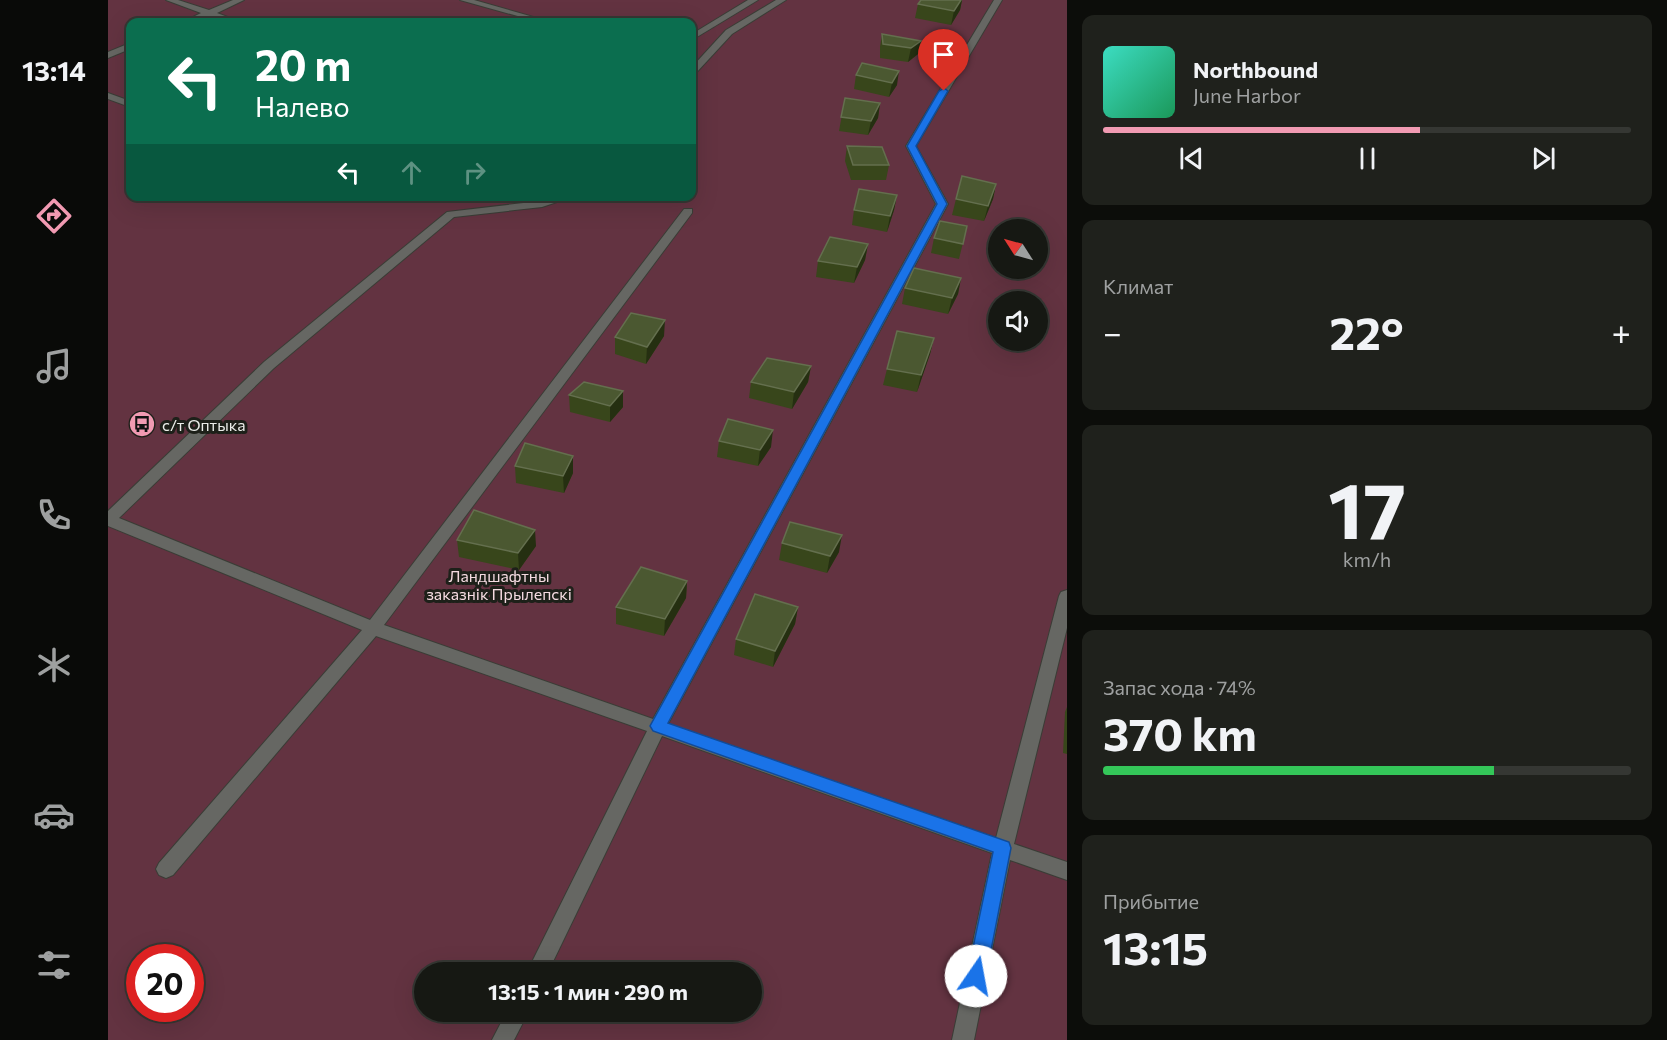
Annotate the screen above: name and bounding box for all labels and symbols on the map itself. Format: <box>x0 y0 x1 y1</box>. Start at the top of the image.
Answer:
pin <box>918 29 969 91</box>
north arrow <box>988 219 1048 279</box>
bus stop icon: с/т Оптыка <box>127 409 157 439</box>
place label: с/т Оптыка <box>162 415 246 434</box>
park label: Ландшафтны заказнік Прылепскі <box>426 566 572 603</box>
speed limit sign: 20 <box>126 944 204 1022</box>
position arrow <box>944 944 1008 1008</box>

